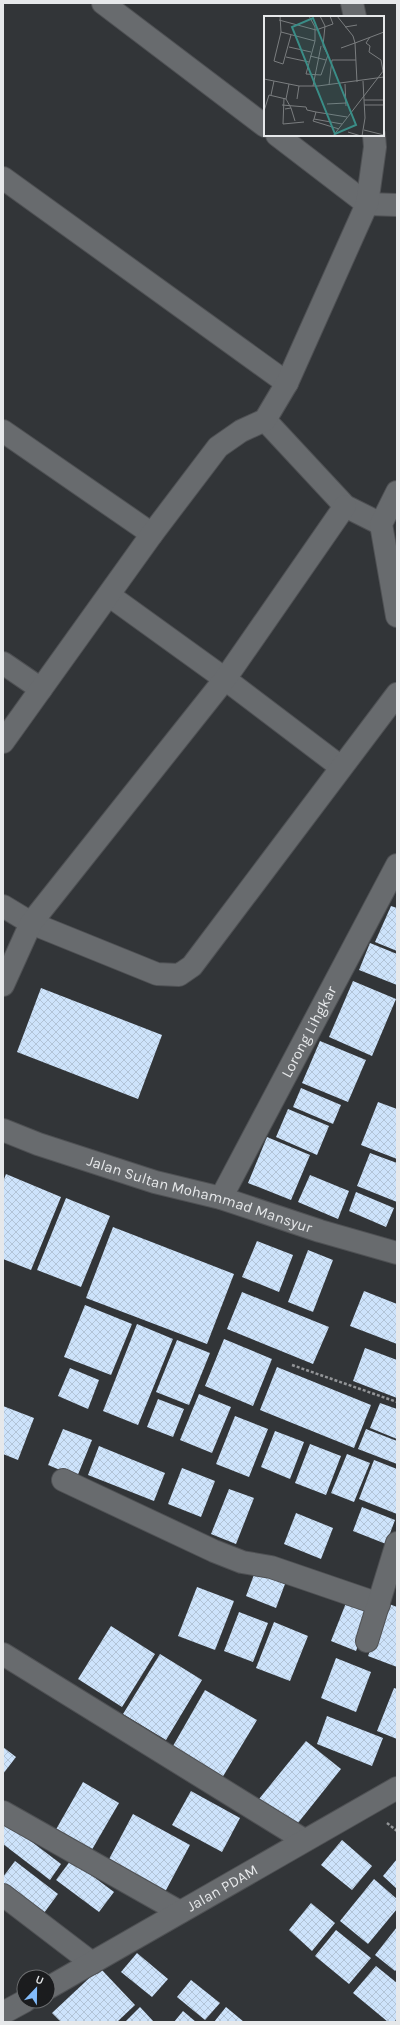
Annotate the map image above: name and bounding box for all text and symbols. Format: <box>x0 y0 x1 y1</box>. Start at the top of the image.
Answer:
inset map <box>264 16 384 136</box>
street label: Lorong Lihgkar <box>277 982 341 1081</box>
street label: Jalan Sultan Mohammad Mansyur <box>85 1152 315 1237</box>
street label: Jalan PDAM <box>184 1861 261 1916</box>
north arrow <box>16 1969 56 2009</box>
text: U <box>34 1973 46 1988</box>

